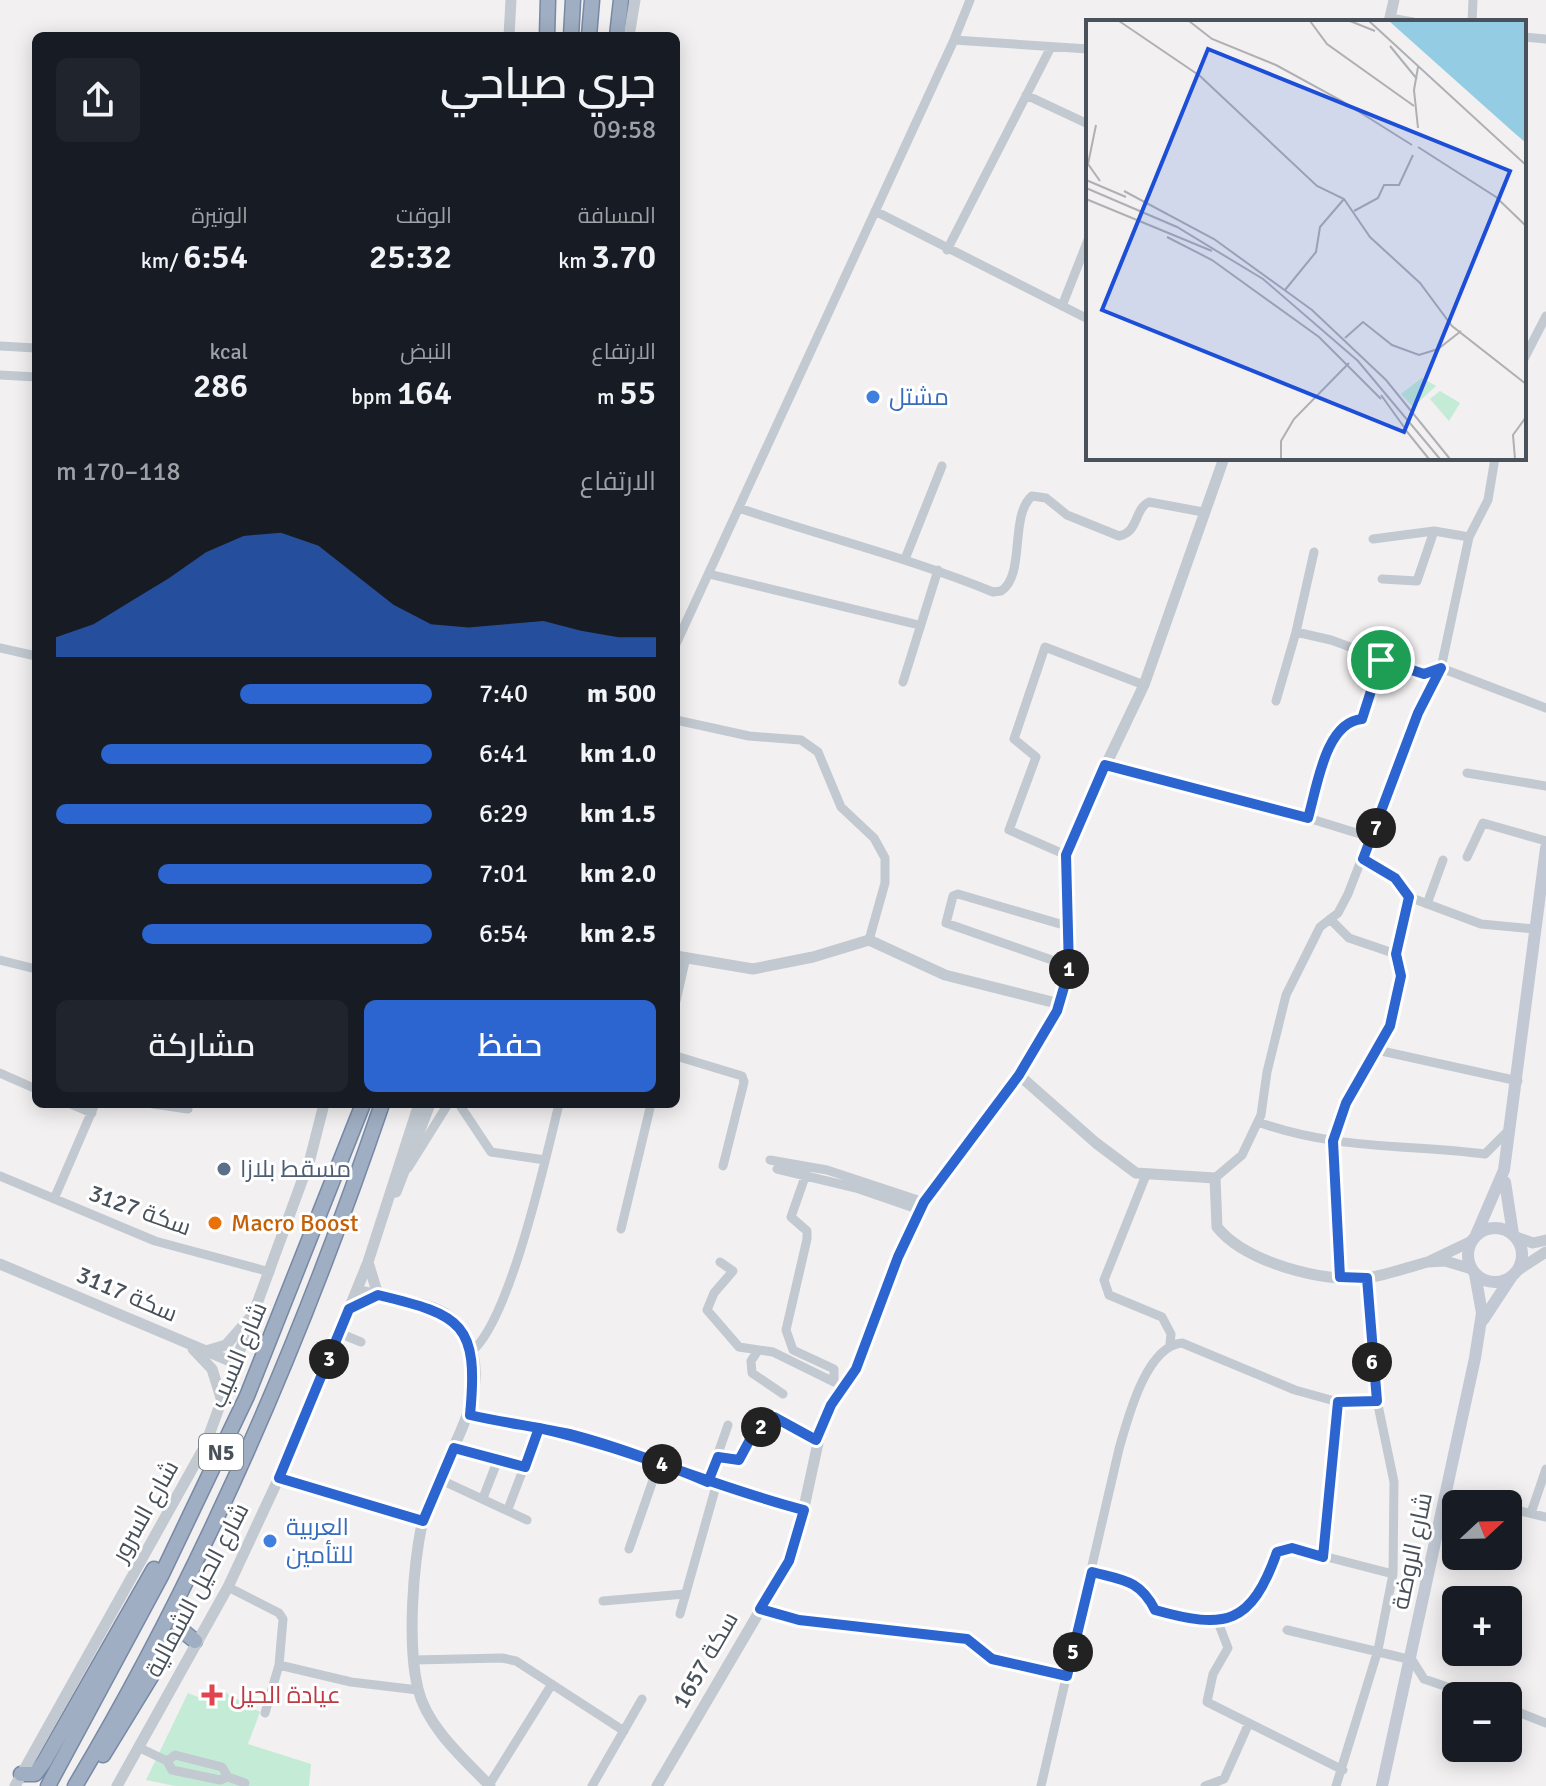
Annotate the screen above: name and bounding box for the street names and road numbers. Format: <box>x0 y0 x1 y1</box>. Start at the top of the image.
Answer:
street label: سكة 3127 <box>85 1178 195 1242</box>
street label: سكة 3117 <box>72 1259 182 1329</box>
street label: شارع السيب <box>202 1298 275 1413</box>
road number: N5 <box>199 1434 243 1470</box>
street label: شارع السرور <box>104 1455 186 1569</box>
street label: شارع الروضة <box>1385 1490 1440 1612</box>
street label: شارع الحيل الشمالية <box>138 1498 256 1683</box>
street label: سكة 1657 <box>665 1606 745 1714</box>

